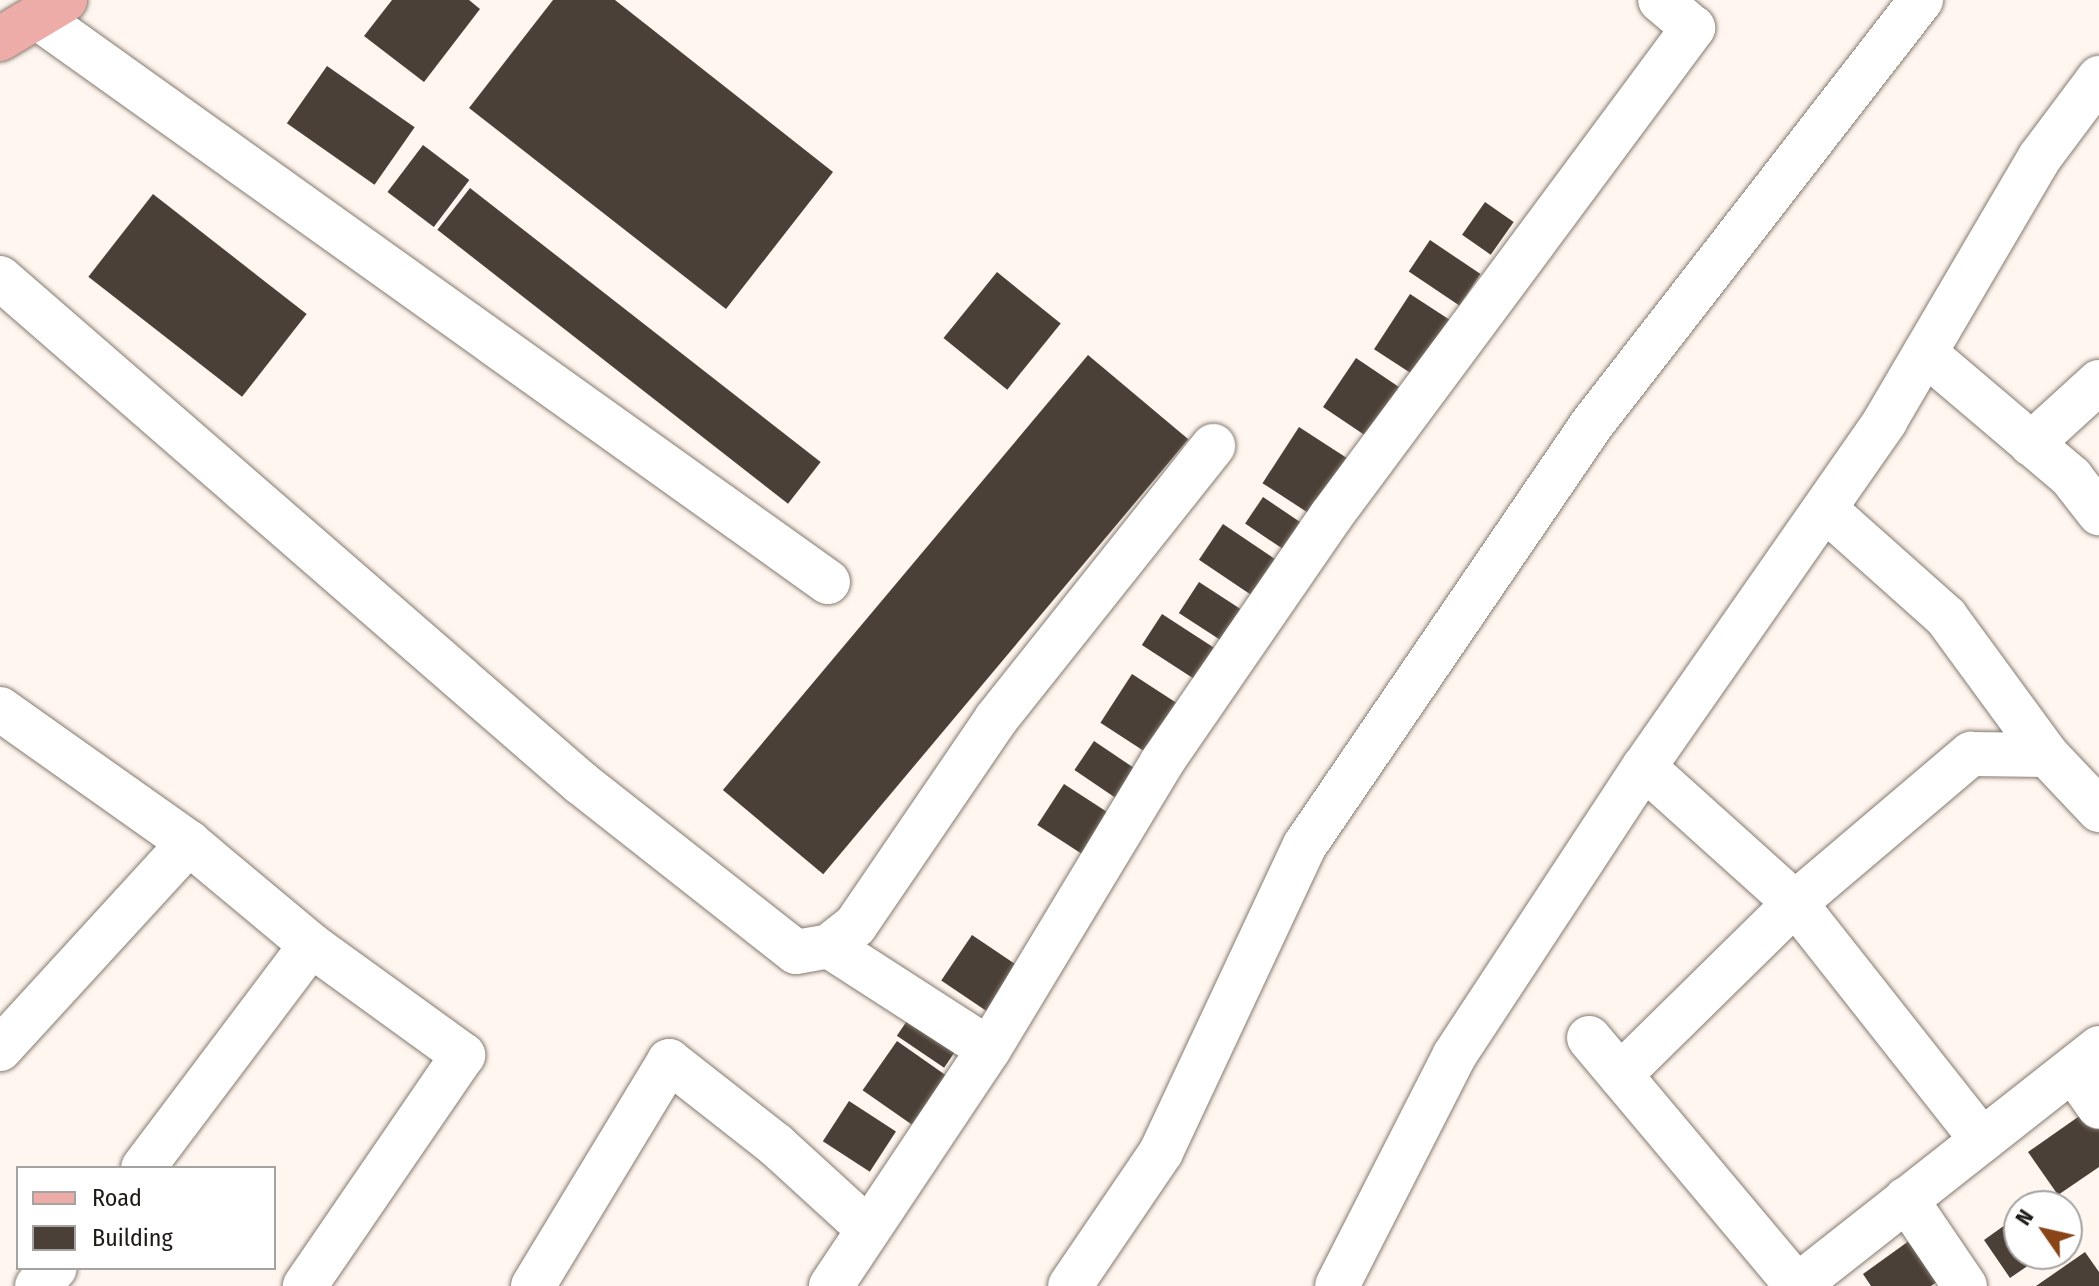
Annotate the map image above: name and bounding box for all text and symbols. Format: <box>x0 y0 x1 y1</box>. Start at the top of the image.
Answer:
legend <box>16 1166 276 1270</box>
text: Road <box>92 1184 142 1212</box>
north arrow <box>2003 1190 2083 1270</box>
text: N <box>2009 1204 2039 1230</box>
text: Building <box>92 1224 173 1252</box>

